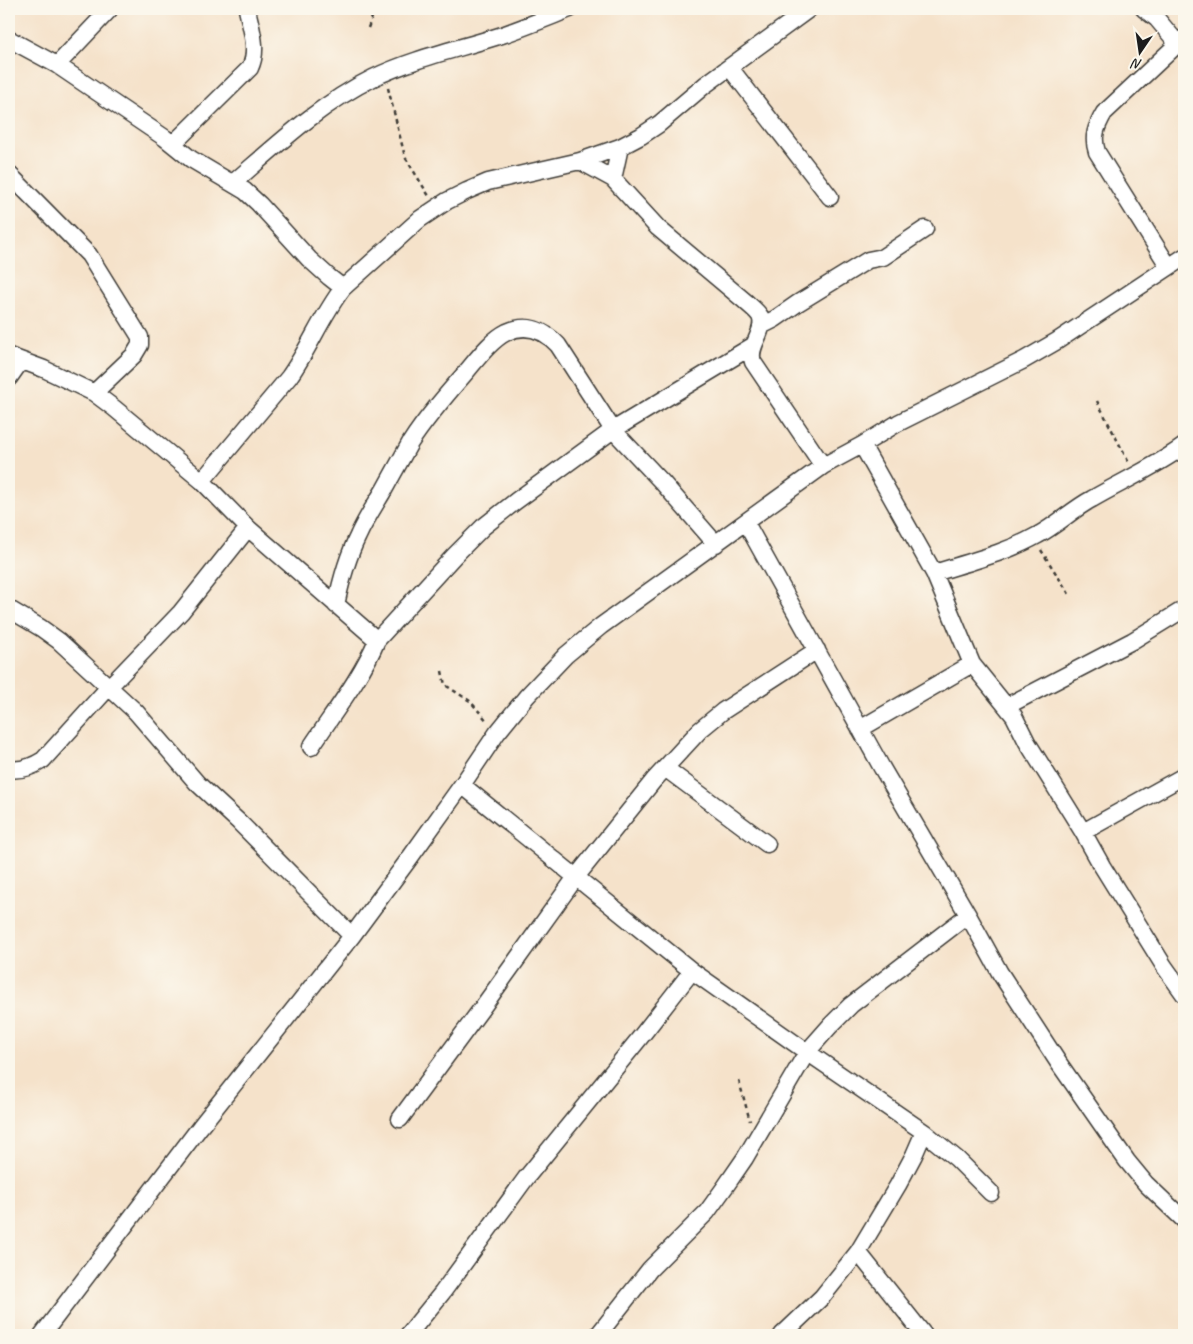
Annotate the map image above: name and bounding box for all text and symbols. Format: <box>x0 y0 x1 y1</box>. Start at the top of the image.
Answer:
north arrow <box>1116 28 1166 78</box>
text: N <box>1129 54 1143 73</box>

